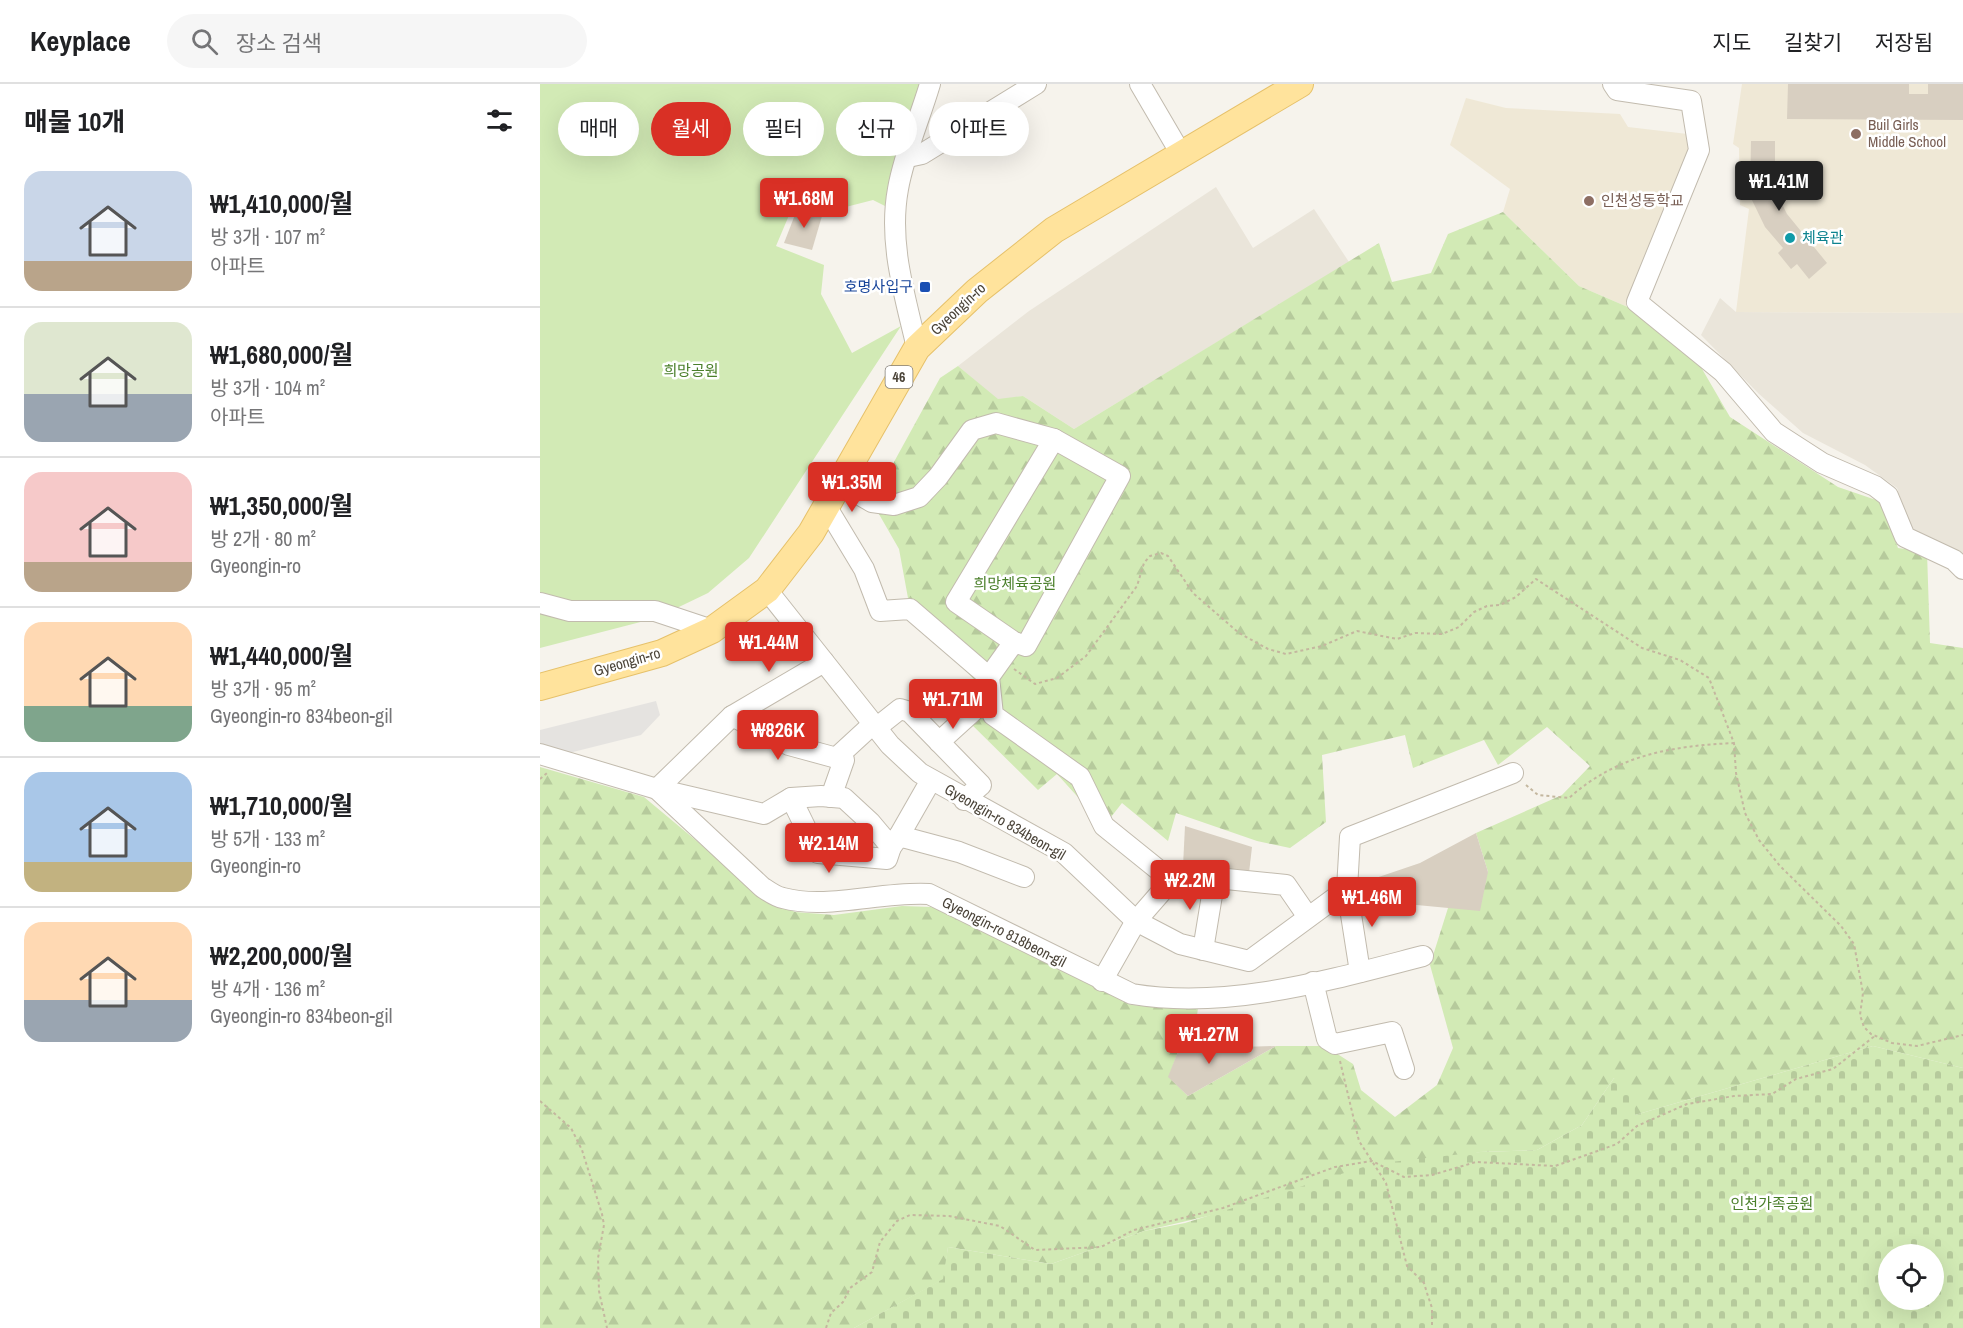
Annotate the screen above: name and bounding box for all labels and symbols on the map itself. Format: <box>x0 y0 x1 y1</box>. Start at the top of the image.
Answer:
place label: Buil Girls Middle School <box>1868 114 1946 152</box>
marker: Buil Girls Middle School <box>1849 127 1863 141</box>
pin: ₩1.41M <box>1730 161 1828 212</box>
pin: ₩1.68M <box>755 178 853 229</box>
place label: 인천성동학교 <box>1601 190 1684 211</box>
marker: 인천성동학교 <box>1582 194 1596 208</box>
place label: 체육관 <box>1802 227 1844 248</box>
marker: 체육관 <box>1783 231 1797 245</box>
place label: 호명사입구 <box>844 276 913 297</box>
street label: Gyeongin-ro <box>925 278 990 340</box>
marker: 호명사입구 <box>918 280 932 294</box>
park label: 희망공원 <box>663 360 719 381</box>
road number: 46 <box>886 366 912 388</box>
pin: ₩1.35M <box>803 462 901 513</box>
park label: 희망체육공원 <box>974 573 1056 594</box>
pin: ₩1.44M <box>720 622 818 673</box>
street label: Gyeongin-ro <box>591 642 663 681</box>
pin: ₩1.71M <box>904 679 1002 730</box>
pin: ₩826K <box>736 710 820 761</box>
street label: Gyeongin-ro 834beon-gil <box>941 778 1070 865</box>
pin: ₩2.14M <box>780 823 878 874</box>
pin: ₩2.2M <box>1148 860 1232 911</box>
pin: ₩1.46M <box>1323 877 1421 928</box>
street label: Gyeongin-ro 818beon-gil <box>939 891 1070 972</box>
pin: ₩1.27M <box>1160 1014 1258 1065</box>
park label: 인천가족공원 <box>1731 1193 1813 1214</box>

